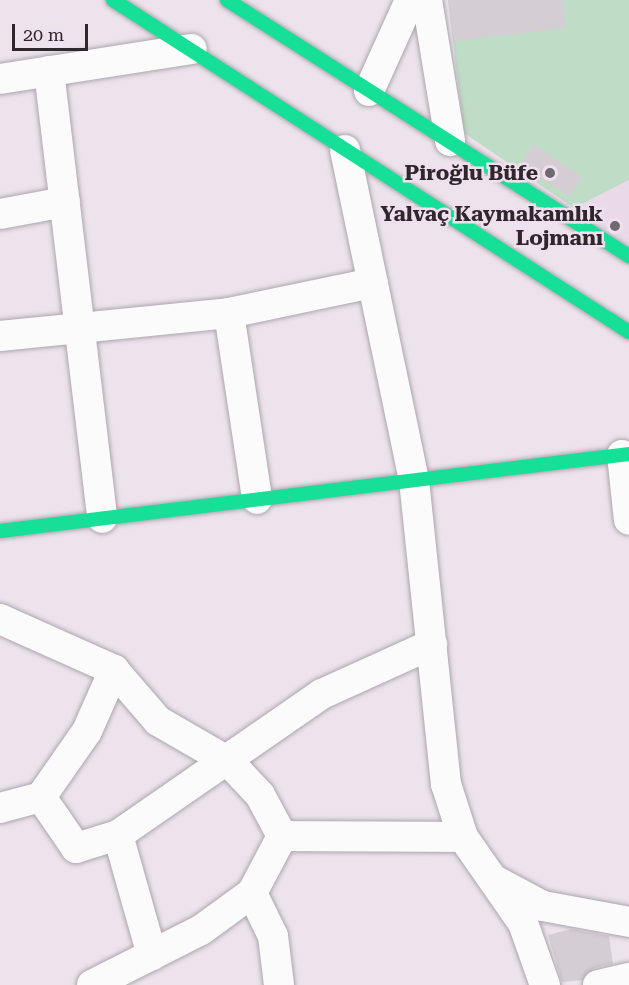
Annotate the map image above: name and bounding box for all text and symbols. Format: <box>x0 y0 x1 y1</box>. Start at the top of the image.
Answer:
scale bar <box>15 12 92 50</box>
text: 20 m <box>23 24 64 45</box>
place label: Piroğlu Büfe <box>405 160 538 186</box>
marker: Piroğlu Büfe <box>543 166 557 180</box>
place label: Yalvaç Kaymakamlık Lojmanı <box>381 201 603 251</box>
marker: Yalvaç Kaymakamlık Lojmanı <box>608 219 622 233</box>

